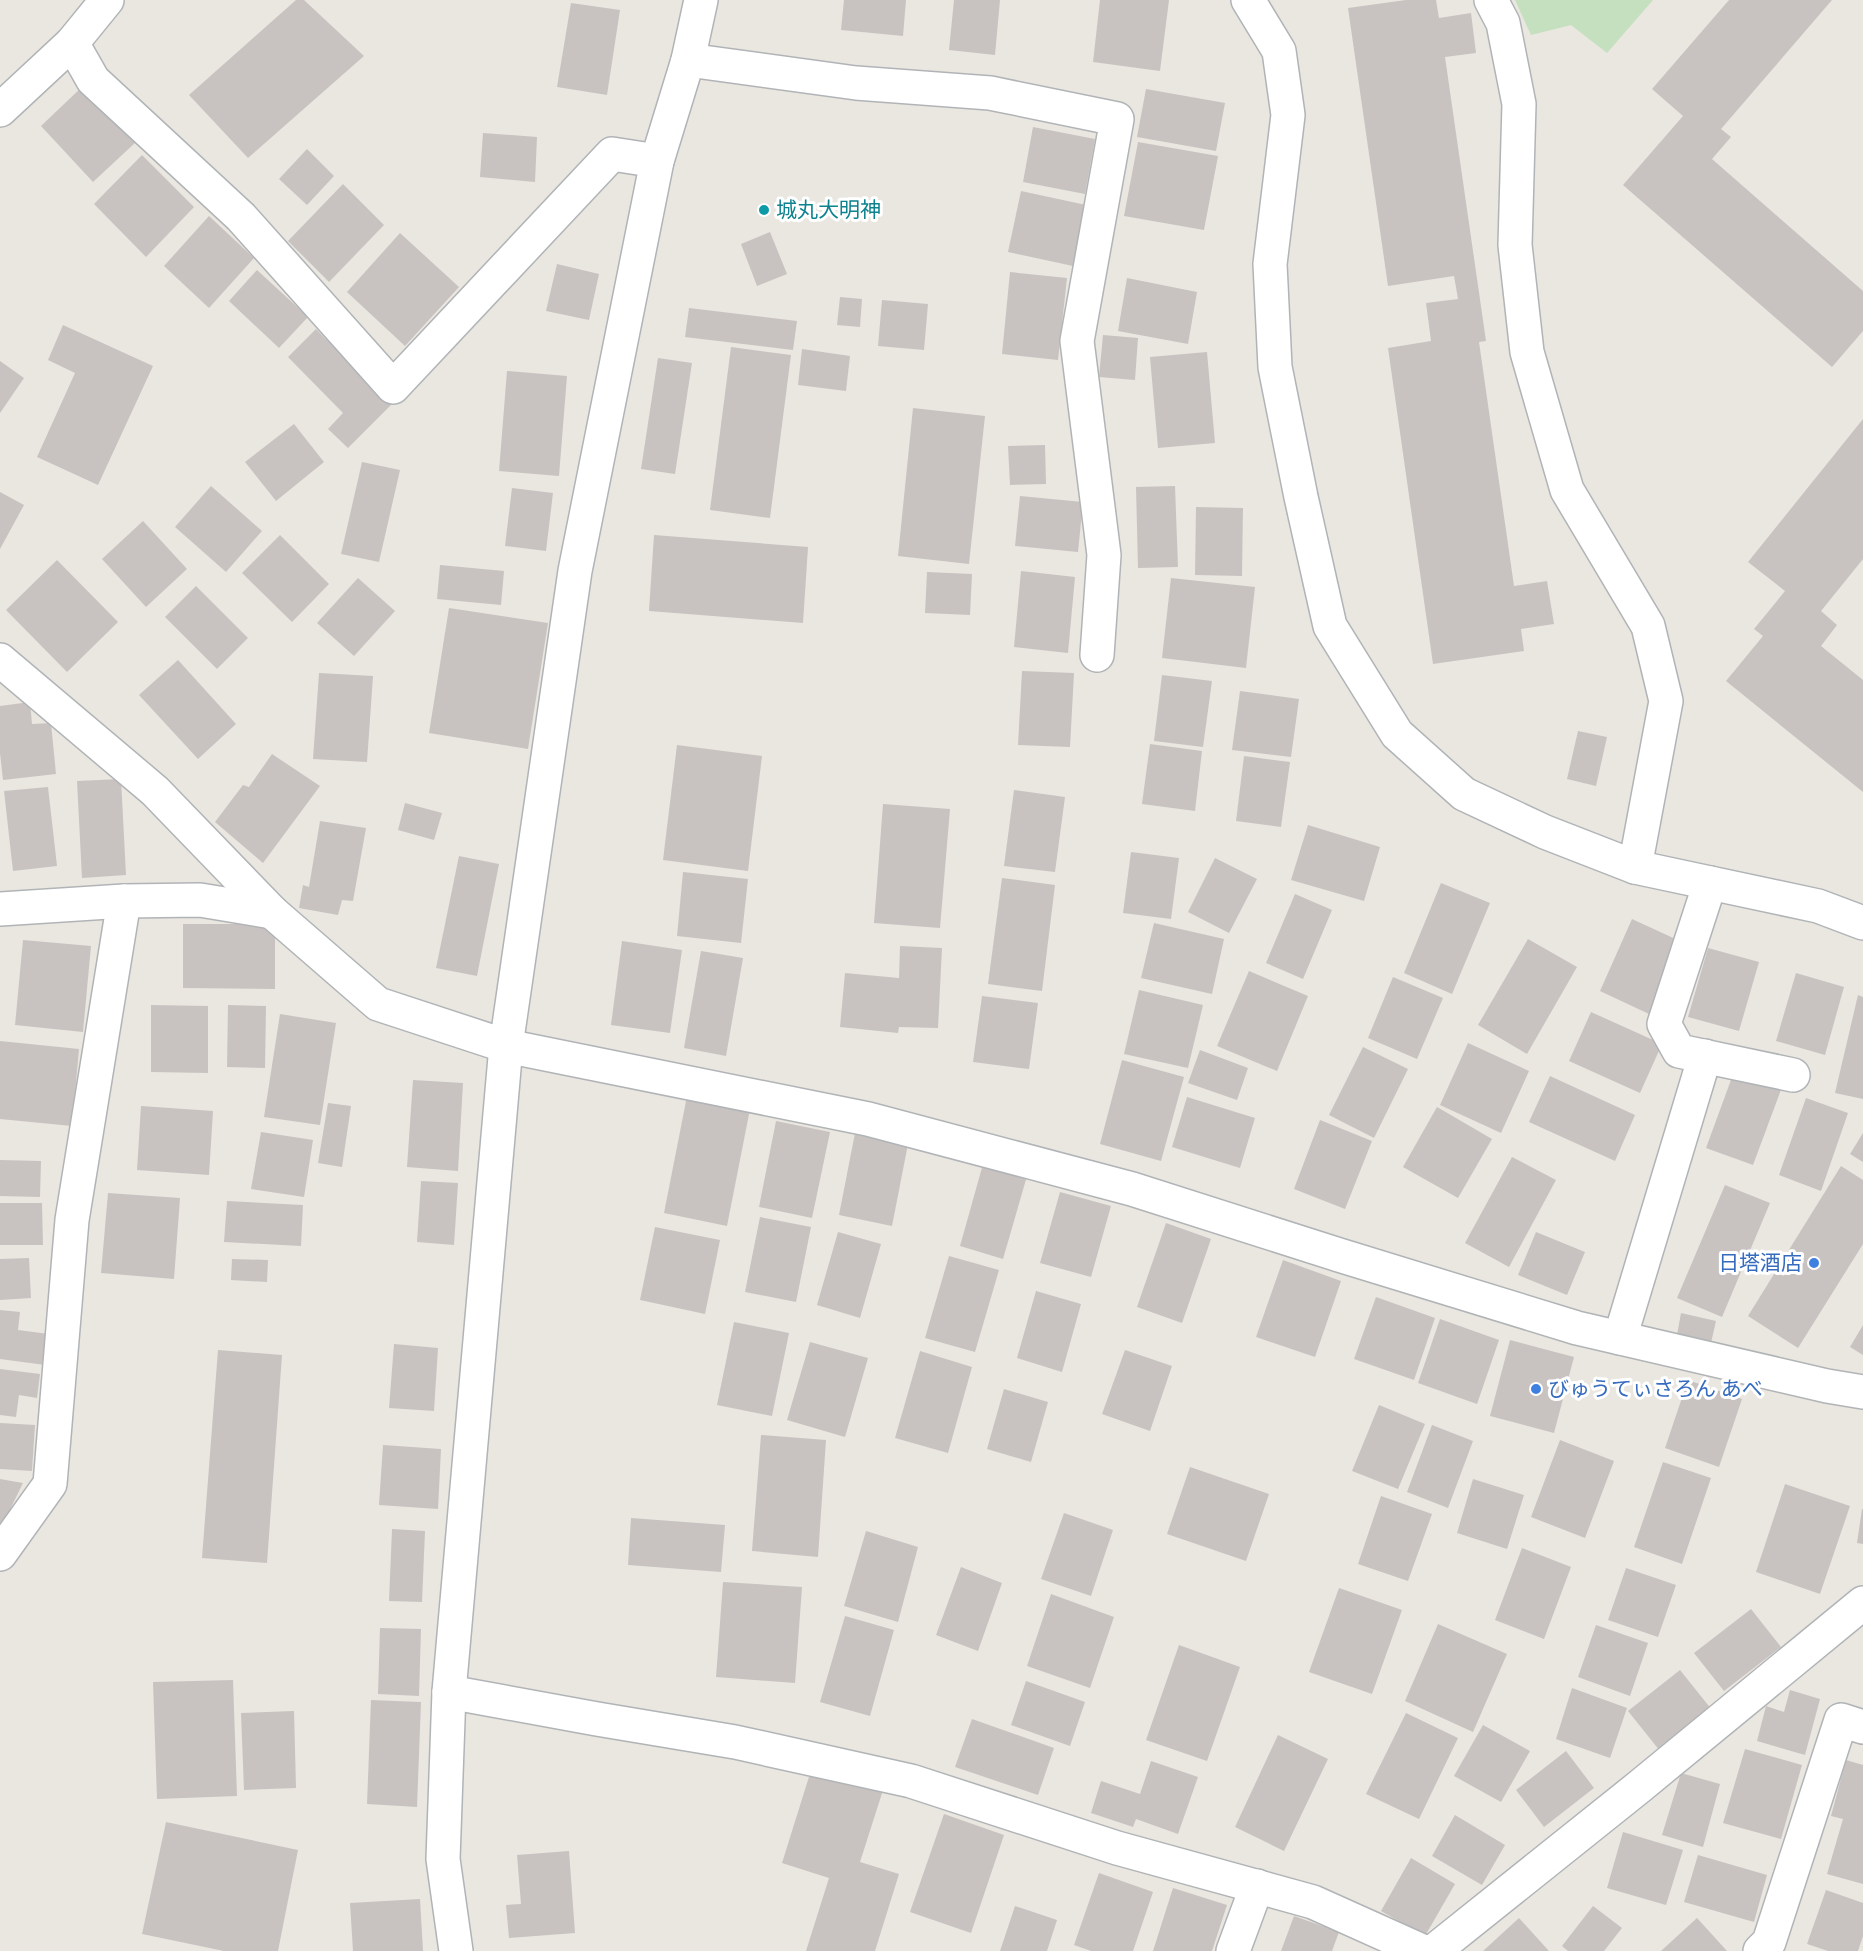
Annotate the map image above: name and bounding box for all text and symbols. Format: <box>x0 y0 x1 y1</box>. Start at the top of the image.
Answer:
place label: 城丸大明神 <box>776 197 881 221</box>
marker: 城丸大明神 <box>757 203 771 217</box>
place label: 日塔酒店 <box>1718 1250 1802 1274</box>
marker: 日塔酒店 <box>1807 1256 1821 1270</box>
place label: びゅうてぃさろん あべ <box>1548 1376 1763 1400</box>
marker: びゅうてぃさろん あべ <box>1529 1382 1543 1396</box>

